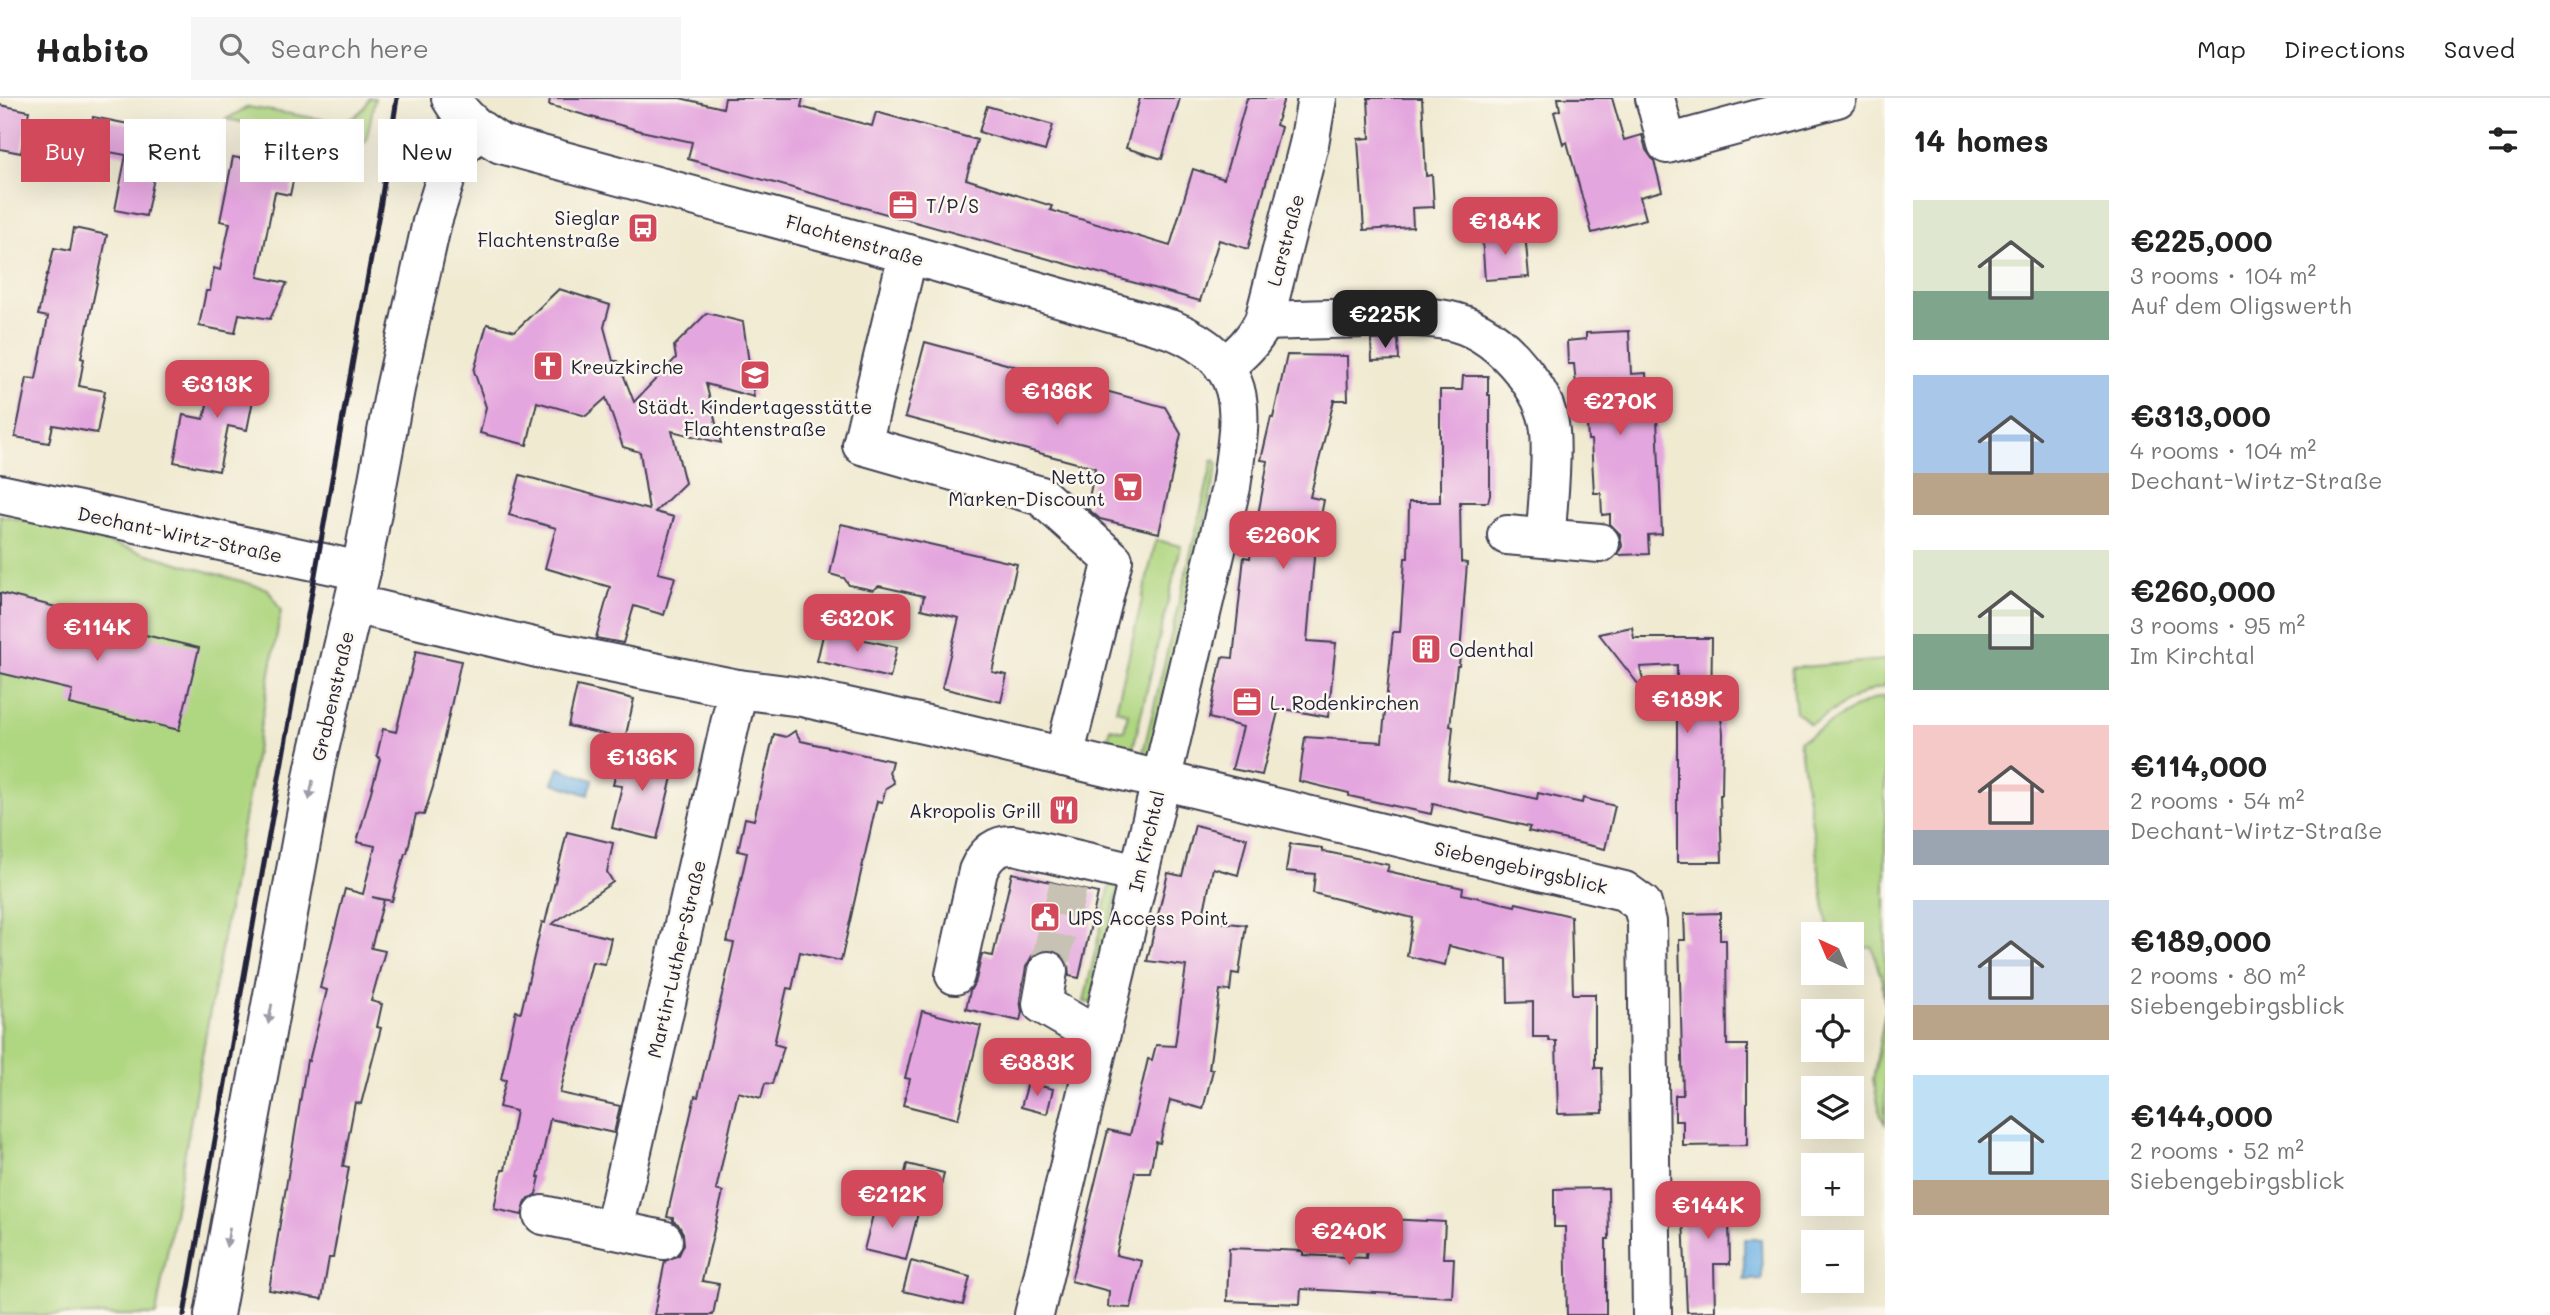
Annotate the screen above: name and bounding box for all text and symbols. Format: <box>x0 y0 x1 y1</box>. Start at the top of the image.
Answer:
search box <box>191 17 681 80</box>
text: Habito <box>35 27 149 70</box>
icon: search <box>215 29 253 67</box>
text: Search here <box>271 31 429 65</box>
text: Map <box>2197 33 2246 64</box>
text: Directions <box>2284 33 2406 64</box>
text: Saved <box>2444 33 2515 64</box>
chip: Buy <box>21 119 110 182</box>
chip: Rent <box>124 119 226 182</box>
chip: Filters <box>240 119 364 182</box>
chip: New <box>378 119 477 182</box>
text: 14 homes <box>1913 120 2049 160</box>
icon: filters <box>2484 121 2522 159</box>
office icon: T/P/S <box>886 188 920 222</box>
street label: Larstraße <box>1261 191 1309 289</box>
place label: T/P/S <box>926 193 979 218</box>
pin: €184K <box>1456 198 1554 257</box>
place label: Sieglar Flachtenstraße <box>477 205 620 252</box>
text: €184K <box>1469 205 1541 235</box>
street label: Flachtenstraße <box>783 208 927 272</box>
bus stop icon: Sieglar Flachtenstraße <box>626 211 660 245</box>
text: €225,000 <box>2130 220 2272 260</box>
icon: home <box>1969 228 2053 312</box>
text: 3 rooms · 104 m² <box>2130 260 2316 290</box>
pin: €225K <box>1336 290 1434 350</box>
text: Auf dem Oligswerth <box>2130 290 2352 320</box>
text: €225K <box>1349 298 1421 328</box>
church icon: Kreuzkirche <box>531 349 565 383</box>
place label: Kreuzkirche <box>571 354 684 379</box>
school or university icon: Städt. Kindertagesstätte Flachtenstraße <box>738 358 772 392</box>
pin: €313K <box>168 360 266 420</box>
text: €313K <box>181 368 253 398</box>
pin: €136K <box>1008 368 1106 427</box>
text: €136K <box>1021 375 1093 405</box>
pin: €270K <box>1571 378 1669 437</box>
text: €270K <box>1583 385 1657 415</box>
place label: Städt. Kindertagesstätte Flachtenstraße <box>638 394 872 441</box>
text: €313,000 <box>2130 395 2271 435</box>
icon: home <box>1969 403 2053 487</box>
text: 4 rooms · 104 m² <box>2130 435 2316 465</box>
place label: Netto Marken-Discount <box>948 464 1105 511</box>
text: Dechant-Wirtz-Straße <box>2130 465 2383 495</box>
supermarket icon: Netto Marken-Discount <box>1111 470 1145 504</box>
street label: Dechant-Wirtz-Straße <box>75 500 285 568</box>
pin: €260K <box>1234 512 1332 571</box>
text: €260K <box>1245 519 1321 549</box>
text: €260,000 <box>2130 570 2276 610</box>
icon: home <box>1969 578 2053 662</box>
pin: €320K <box>808 594 906 654</box>
text: €320K <box>819 602 895 632</box>
pin: €114K <box>48 603 146 663</box>
text: 3 rooms · 95 m² <box>2130 610 2305 640</box>
text: €114K <box>63 611 131 641</box>
street label: Grabenstraße <box>305 629 359 763</box>
building icon: Odenthal <box>1409 632 1443 666</box>
place label: Odenthal <box>1449 637 1534 662</box>
text: Im Kirchtal <box>2130 640 2255 670</box>
pin: €189K <box>1638 676 1736 735</box>
text: €189K <box>1651 683 1723 713</box>
office icon: L. Rodenkirchen <box>1230 685 1264 719</box>
place label: L. Rodenkirchen <box>1270 690 1419 715</box>
pin: €136K <box>593 734 691 793</box>
text: €136K <box>606 741 678 771</box>
text: €114,000 <box>2130 745 2267 785</box>
icon: home <box>1969 753 2053 837</box>
one-way arrow <box>305 779 316 801</box>
text: 2 rooms · 54 m² <box>2130 785 2305 815</box>
street label: Im Kirchtal <box>1122 788 1170 894</box>
restaurant icon: Akropolis Grill <box>1047 793 1081 827</box>
place label: Akropolis Grill <box>909 798 1041 823</box>
text: Dechant-Wirtz-Straße <box>2130 815 2383 845</box>
street label: Siebengebirgsblick <box>1432 835 1610 899</box>
street label: Martin-Luther-Straße <box>641 858 711 1060</box>
public building icon: UPS Access Point <box>1028 900 1062 934</box>
place label: UPS Access Point <box>1068 905 1228 930</box>
text: €189,000 <box>2130 920 2271 960</box>
north arrow <box>1801 922 1864 985</box>
map controls <box>1801 922 1864 1293</box>
icon: home <box>1969 928 2053 1012</box>
text: 2 rooms · 80 m² <box>2130 960 2306 990</box>
text: Siebengebirgsblick <box>2130 990 2344 1020</box>
button: locate <box>1801 999 1864 1062</box>
one-way arrow <box>264 1003 275 1025</box>
pin: €383K <box>988 1038 1086 1098</box>
text: €383K <box>999 1046 1075 1076</box>
button: layers <box>1801 1076 1864 1139</box>
text: €144,000 <box>2130 1095 2273 1135</box>
icon: home <box>1969 1103 2053 1187</box>
text: 2 rooms · 52 m² <box>2130 1135 2304 1165</box>
button: + <box>1801 1153 1864 1216</box>
text: Siebengebirgsblick <box>2130 1165 2344 1195</box>
pin: €212K <box>843 1170 941 1230</box>
text: €212K <box>857 1178 927 1208</box>
pin: €144K <box>1659 1182 1757 1241</box>
text: €144K <box>1671 1189 1745 1219</box>
pin: €240K <box>1300 1208 1398 1267</box>
text: €240K <box>1311 1215 1387 1245</box>
one-way arrow <box>223 1226 234 1248</box>
button: − <box>1801 1230 1864 1293</box>

